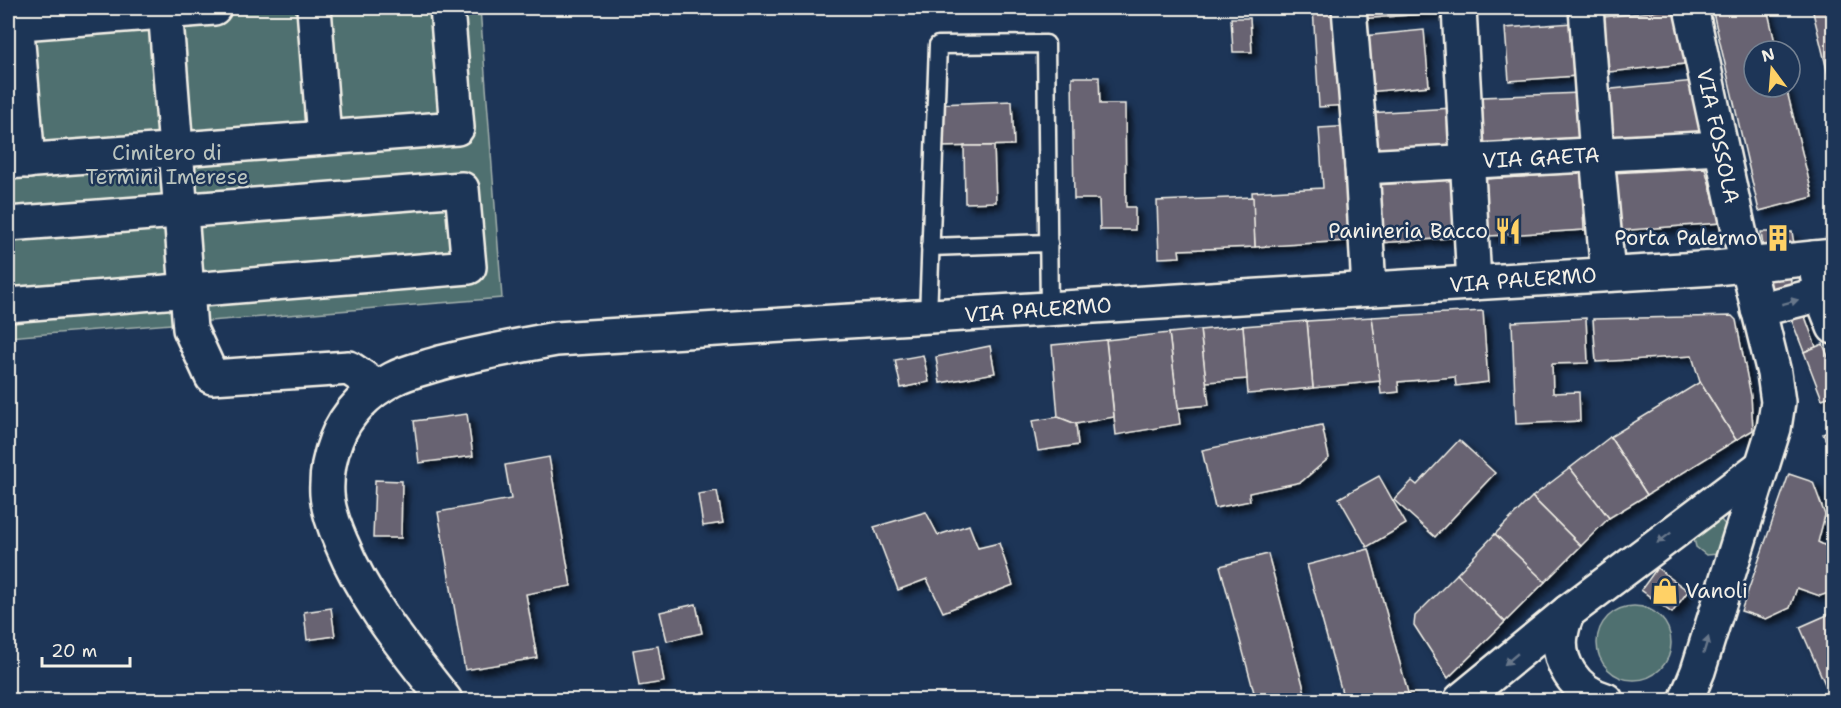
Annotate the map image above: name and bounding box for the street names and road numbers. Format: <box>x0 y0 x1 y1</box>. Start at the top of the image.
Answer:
street label: VIA FOSSOLA <box>1690 66 1746 206</box>
street label: VIA GAETA <box>1482 141 1600 175</box>
street label: VIA PALERMO <box>1448 261 1598 299</box>
street label: VIA PALERMO <box>963 291 1113 329</box>

